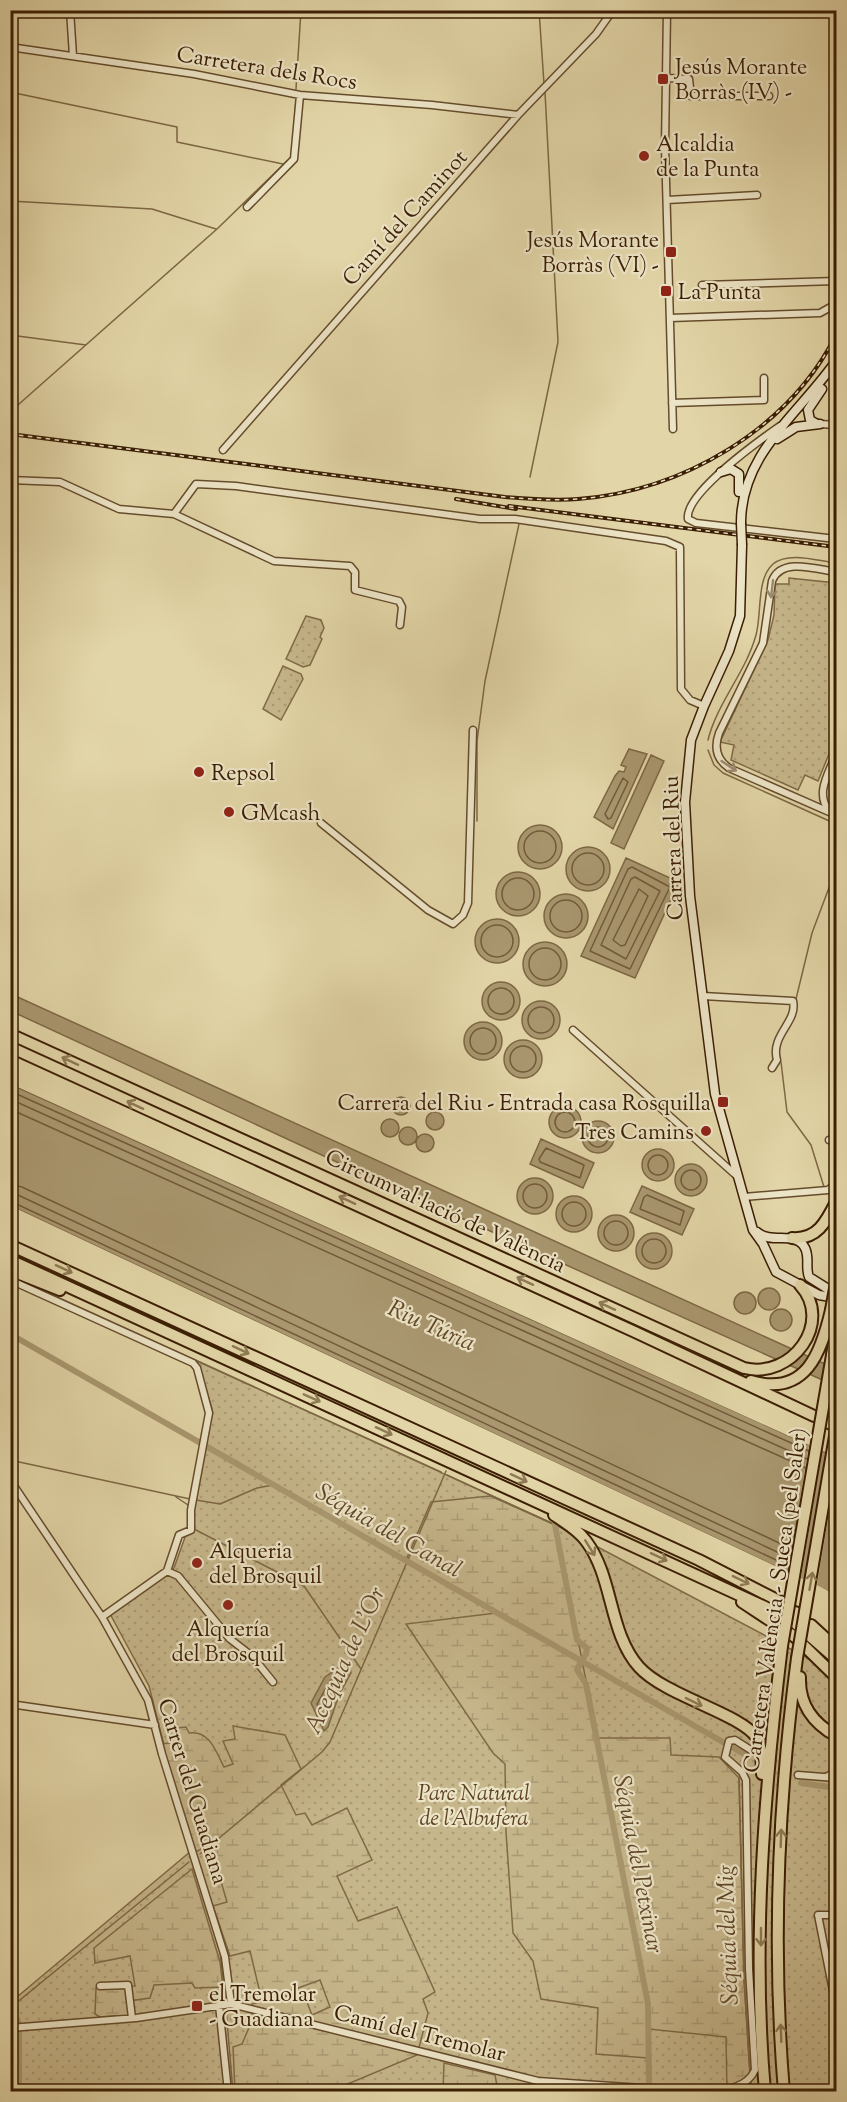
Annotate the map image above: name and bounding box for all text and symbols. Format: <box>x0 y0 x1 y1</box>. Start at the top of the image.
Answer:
street label: Carretera dels Rocs <box>174 40 359 100</box>
place label: Jesús Morante Borràs (IV) - <box>674 53 807 110</box>
marker: Jesús Morante Borràs (IV) - <box>656 72 670 86</box>
place label: Alcaldia de la Punta <box>656 130 759 187</box>
street label: Camí del Caminot <box>336 143 477 294</box>
marker: Alcaldia de la Punta <box>637 149 651 163</box>
place label: Jesús Morante Borràs (VI) - <box>526 226 659 283</box>
marker: Jesús Morante Borràs (VI) - <box>664 245 678 259</box>
place label: La Punta <box>678 278 761 310</box>
marker: La Punta <box>659 284 673 298</box>
one-way arrow <box>766 578 777 598</box>
place label: Repsol <box>211 759 275 791</box>
one-way arrow <box>721 760 738 773</box>
marker: Repsol <box>192 765 206 779</box>
street label: Carrera del Riu <box>656 775 694 921</box>
place label: GMcash <box>241 799 321 831</box>
marker: GMcash <box>222 805 236 819</box>
one-way arrow <box>61 1055 80 1066</box>
place label: Carrera del Riu - Entrada casa Rosquilla <box>338 1089 711 1121</box>
marker: Carrera del Riu - Entrada casa Rosquilla <box>716 1095 730 1109</box>
one-way arrow <box>127 1098 145 1110</box>
place label: Tres Camins <box>575 1118 694 1150</box>
marker: Tres Camins <box>699 1124 713 1138</box>
street label: Circumval·lació de València <box>319 1143 570 1283</box>
one-way arrow <box>339 1194 357 1205</box>
one-way arrow <box>54 1264 72 1275</box>
one-way arrow <box>516 1275 534 1287</box>
water label: Riu Túria <box>382 1293 480 1361</box>
one-way arrow <box>599 1300 617 1311</box>
one-way arrow <box>231 1345 249 1357</box>
one-way arrow <box>303 1394 321 1405</box>
one-way arrow <box>374 1426 392 1437</box>
street label: Carretera València - Sueca (pel Saler) <box>737 1426 817 1775</box>
one-way arrow <box>509 1473 527 1485</box>
water label: Séquia del Canal <box>309 1476 467 1587</box>
place label: Alqueria del Brosquil <box>209 1537 322 1594</box>
one-way arrow <box>585 1539 597 1556</box>
one-way arrow <box>649 1552 667 1564</box>
marker: Alqueria del Brosquil <box>190 1556 204 1570</box>
one-way arrow <box>806 1572 817 1591</box>
one-way arrow <box>732 1575 750 1587</box>
water label: Acequia de L'Or <box>297 1581 395 1740</box>
marker: Alquería del Brosquil <box>221 1598 235 1612</box>
place label: Alquería del Brosquil <box>171 1615 285 1672</box>
street label: Carrer del Guadiana <box>148 1695 235 1889</box>
one-way arrow <box>685 1697 703 1708</box>
water label: Séquia del Petxinar <box>603 1772 671 1957</box>
park label: Parc Natural de l'Albufera <box>418 1779 530 1836</box>
one-way arrow <box>776 1829 787 1849</box>
water label: Séquia del Mig <box>710 1864 748 2006</box>
one-way arrow <box>755 1926 767 1946</box>
place label: el Tremolar - Guadiana <box>209 1980 316 2037</box>
street label: Camí del Tremolar <box>330 1998 509 2072</box>
marker: el Tremolar - Guadiana <box>190 1999 204 2013</box>
one-way arrow <box>775 2024 787 2044</box>

